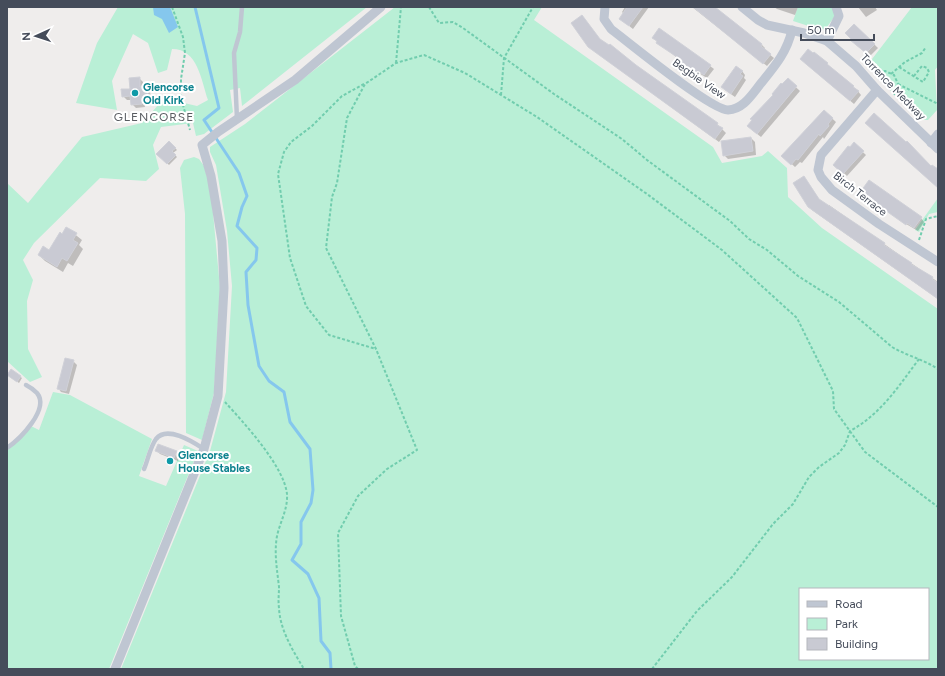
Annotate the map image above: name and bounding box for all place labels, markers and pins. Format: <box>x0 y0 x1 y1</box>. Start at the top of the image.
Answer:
place label: Glencorse Old Kirk <box>143 81 194 107</box>
marker: Glencorse Old Kirk <box>130 88 140 98</box>
place label: Glencorse House Stables <box>178 449 250 475</box>
marker: Glencorse House Stables <box>165 456 175 466</box>

